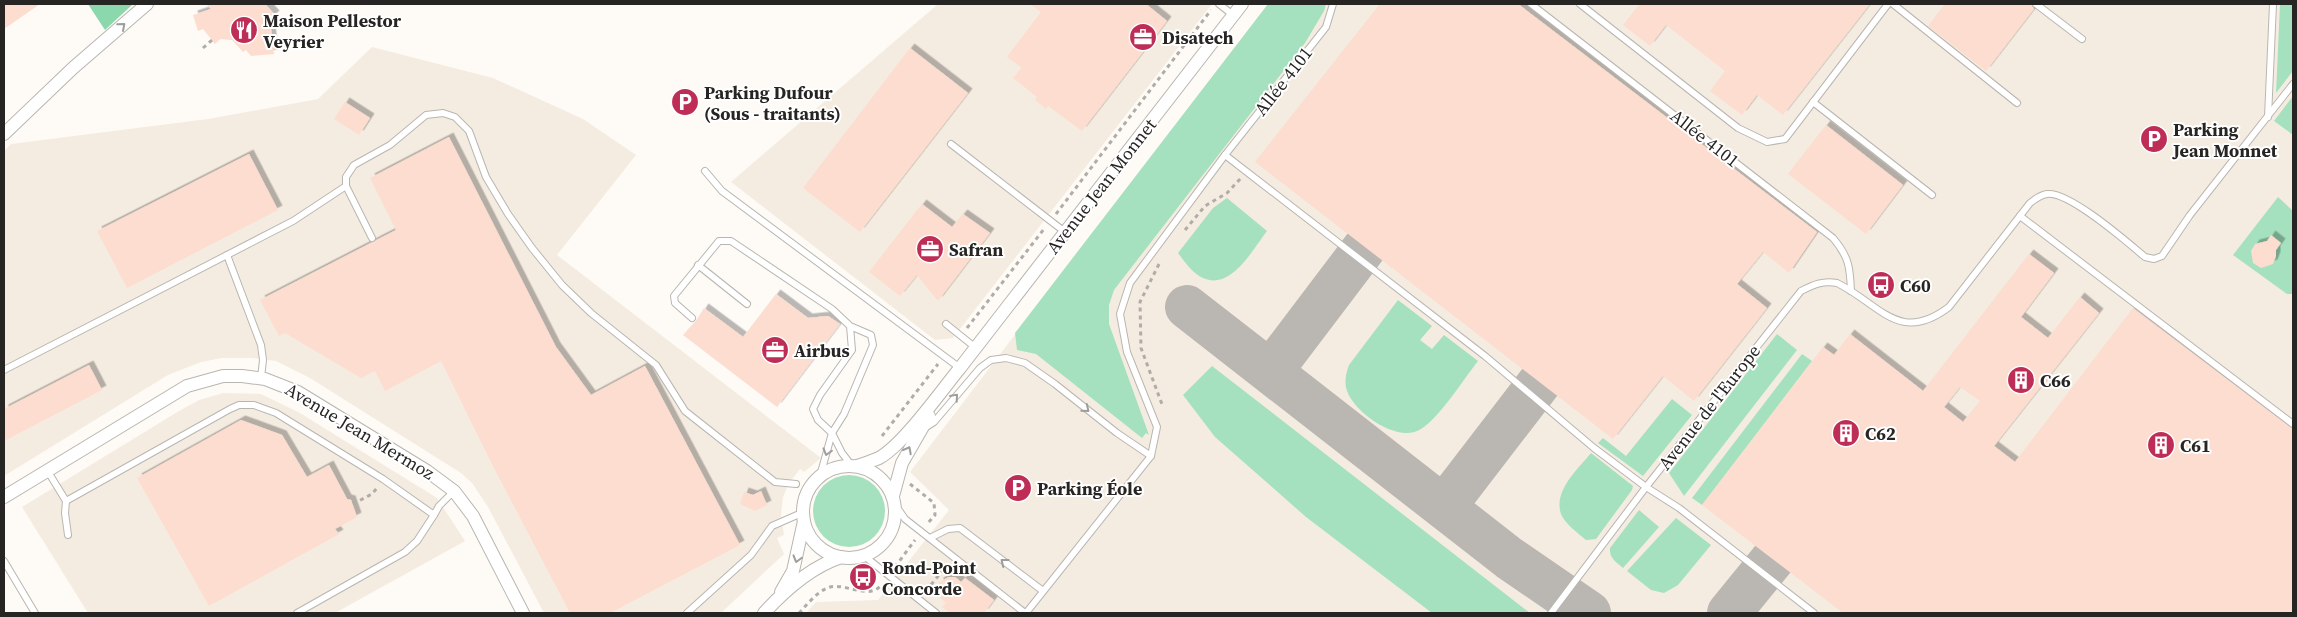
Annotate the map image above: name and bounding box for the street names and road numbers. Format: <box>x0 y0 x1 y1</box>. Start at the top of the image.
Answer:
street label: Allée 4101 <box>1248 41 1318 121</box>
street label: Allée 4101 <box>1665 103 1745 173</box>
street label: Avenue Jean Monnet <box>1040 113 1162 259</box>
street label: Avenue de l'Europe <box>1652 339 1766 475</box>
street label: Avenue Jean Mermoz <box>281 377 439 485</box>

